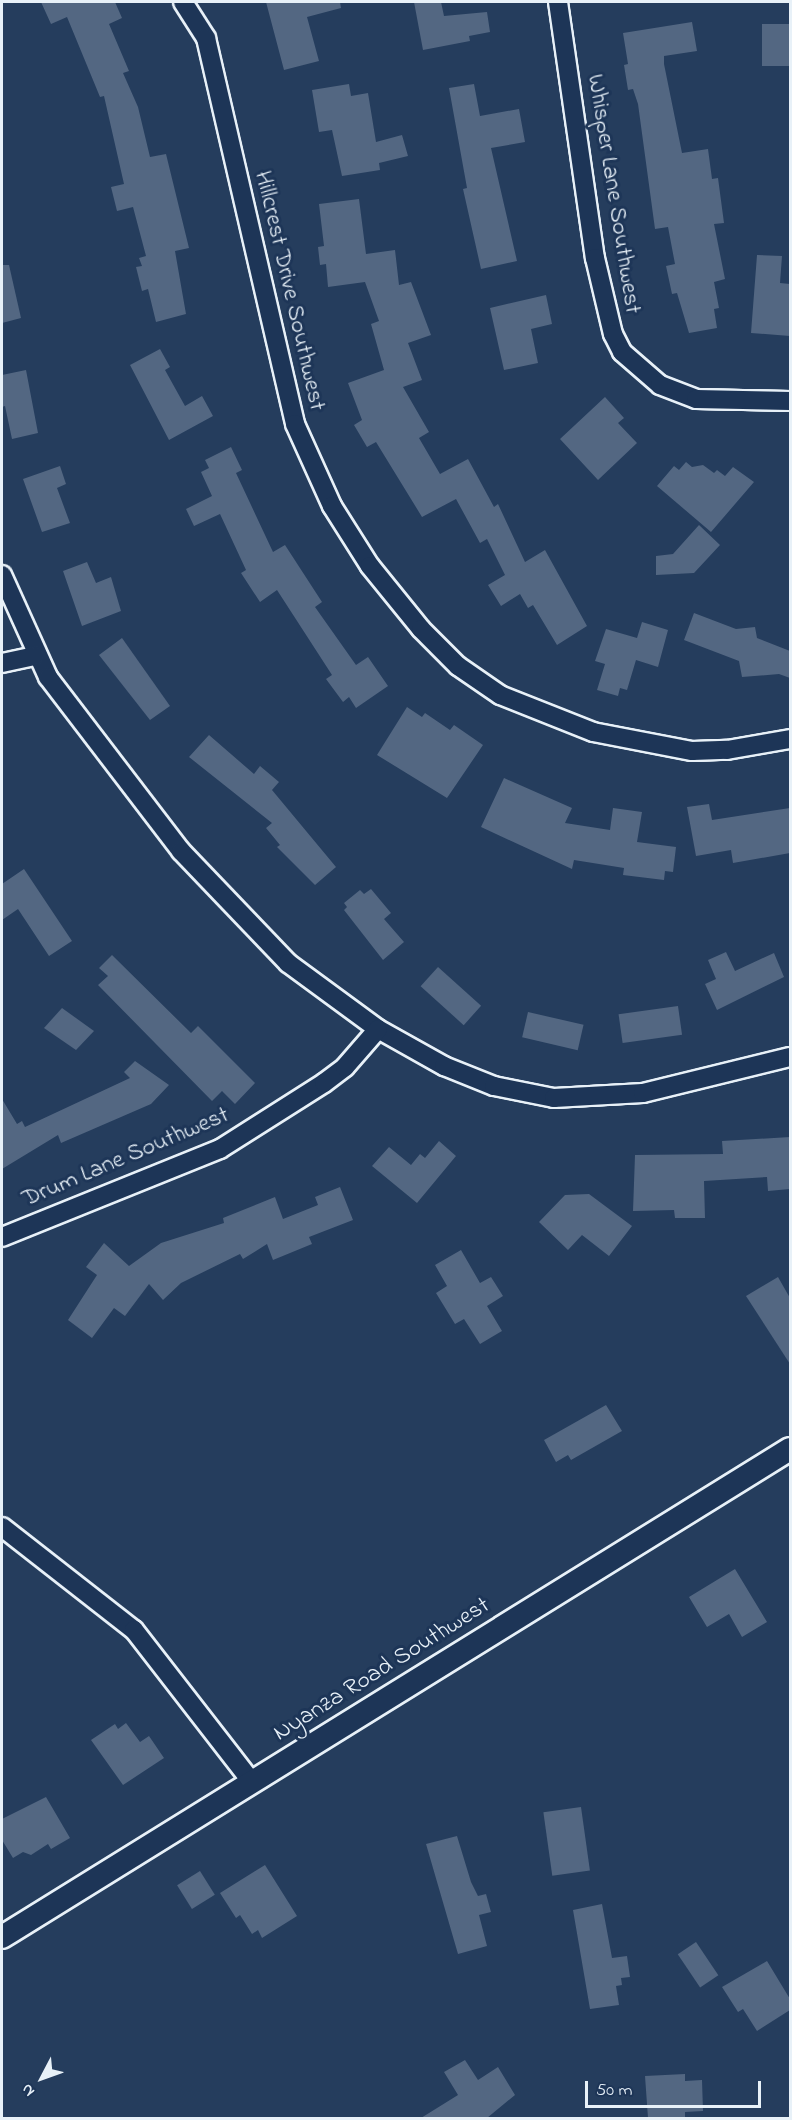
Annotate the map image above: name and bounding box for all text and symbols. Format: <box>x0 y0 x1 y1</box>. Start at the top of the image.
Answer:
street label: Whisper Lane Southwest <box>580 72 646 316</box>
street label: Hillcrest Drive Southwest <box>247 168 331 414</box>
street label: Drum Lane Southwest <box>18 1101 234 1215</box>
street label: Nyanza Road Southwest <box>269 1592 495 1748</box>
north arrow <box>12 2048 72 2108</box>
scale bar <box>588 2069 764 2107</box>
text: N <box>16 2078 41 2102</box>
text: 50 m <box>596 2078 633 2104</box>

